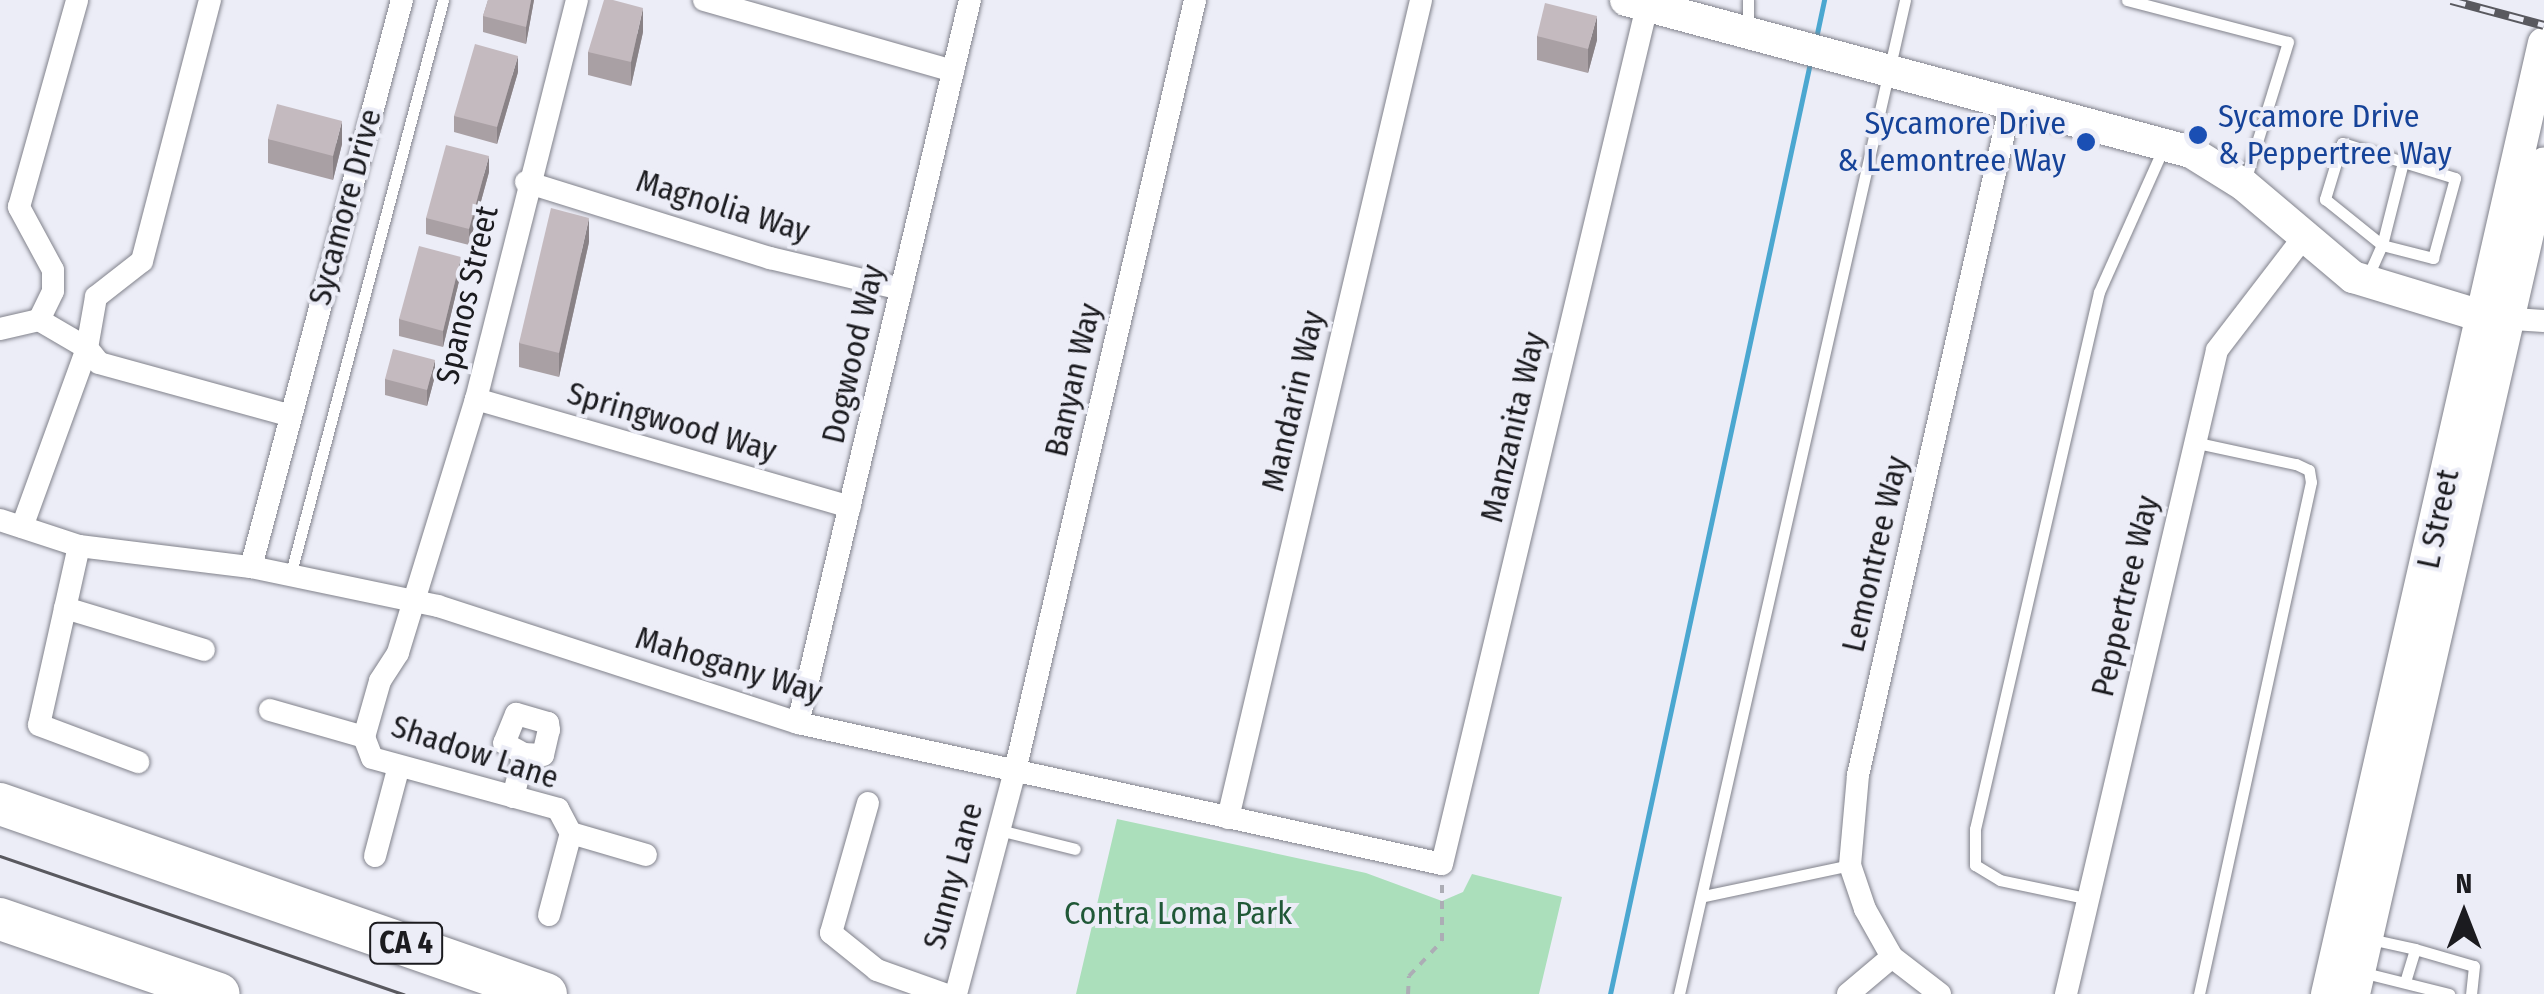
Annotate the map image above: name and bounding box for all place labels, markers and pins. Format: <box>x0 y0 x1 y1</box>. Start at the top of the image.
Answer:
place label: Sycamore Drive & Peppertree Way <box>2218 98 2452 173</box>
place label: Sycamore Drive & Lemontree Way <box>1837 105 2066 180</box>
marker: Sycamore Drive & Peppertree Way <box>2187 124 2209 146</box>
marker: Sycamore Drive & Lemontree Way <box>2075 131 2097 153</box>

